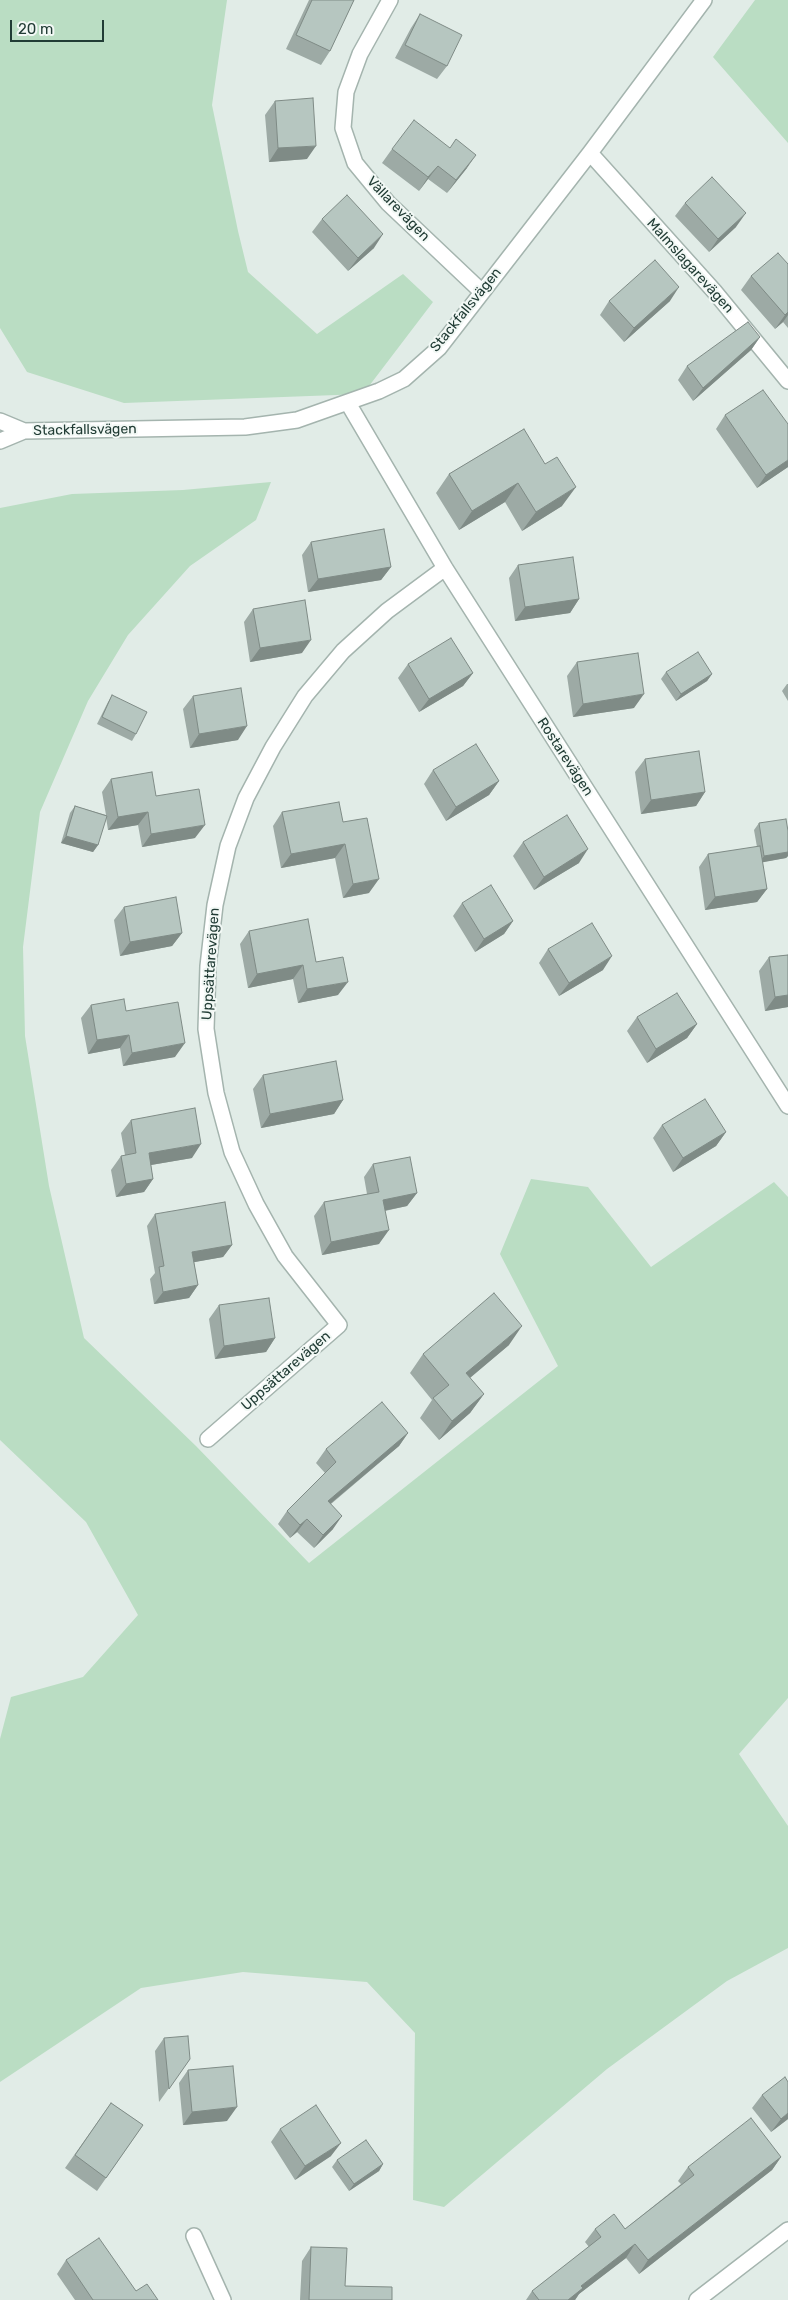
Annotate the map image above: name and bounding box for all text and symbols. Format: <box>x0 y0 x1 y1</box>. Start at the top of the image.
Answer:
scale bar <box>12 10 106 42</box>
text: 20 m <box>18 20 53 38</box>
street label: Vällarevägen <box>363 173 433 245</box>
street label: Malmslagarevägen <box>643 215 737 317</box>
street label: Stackfallsvägen <box>427 265 505 355</box>
street label: Stackfallsvägen <box>33 421 137 439</box>
street label: Rostarevägen <box>533 715 597 799</box>
street label: Uppsättarevägen <box>199 907 223 1021</box>
street label: Uppsättarevägen <box>238 1328 334 1414</box>

